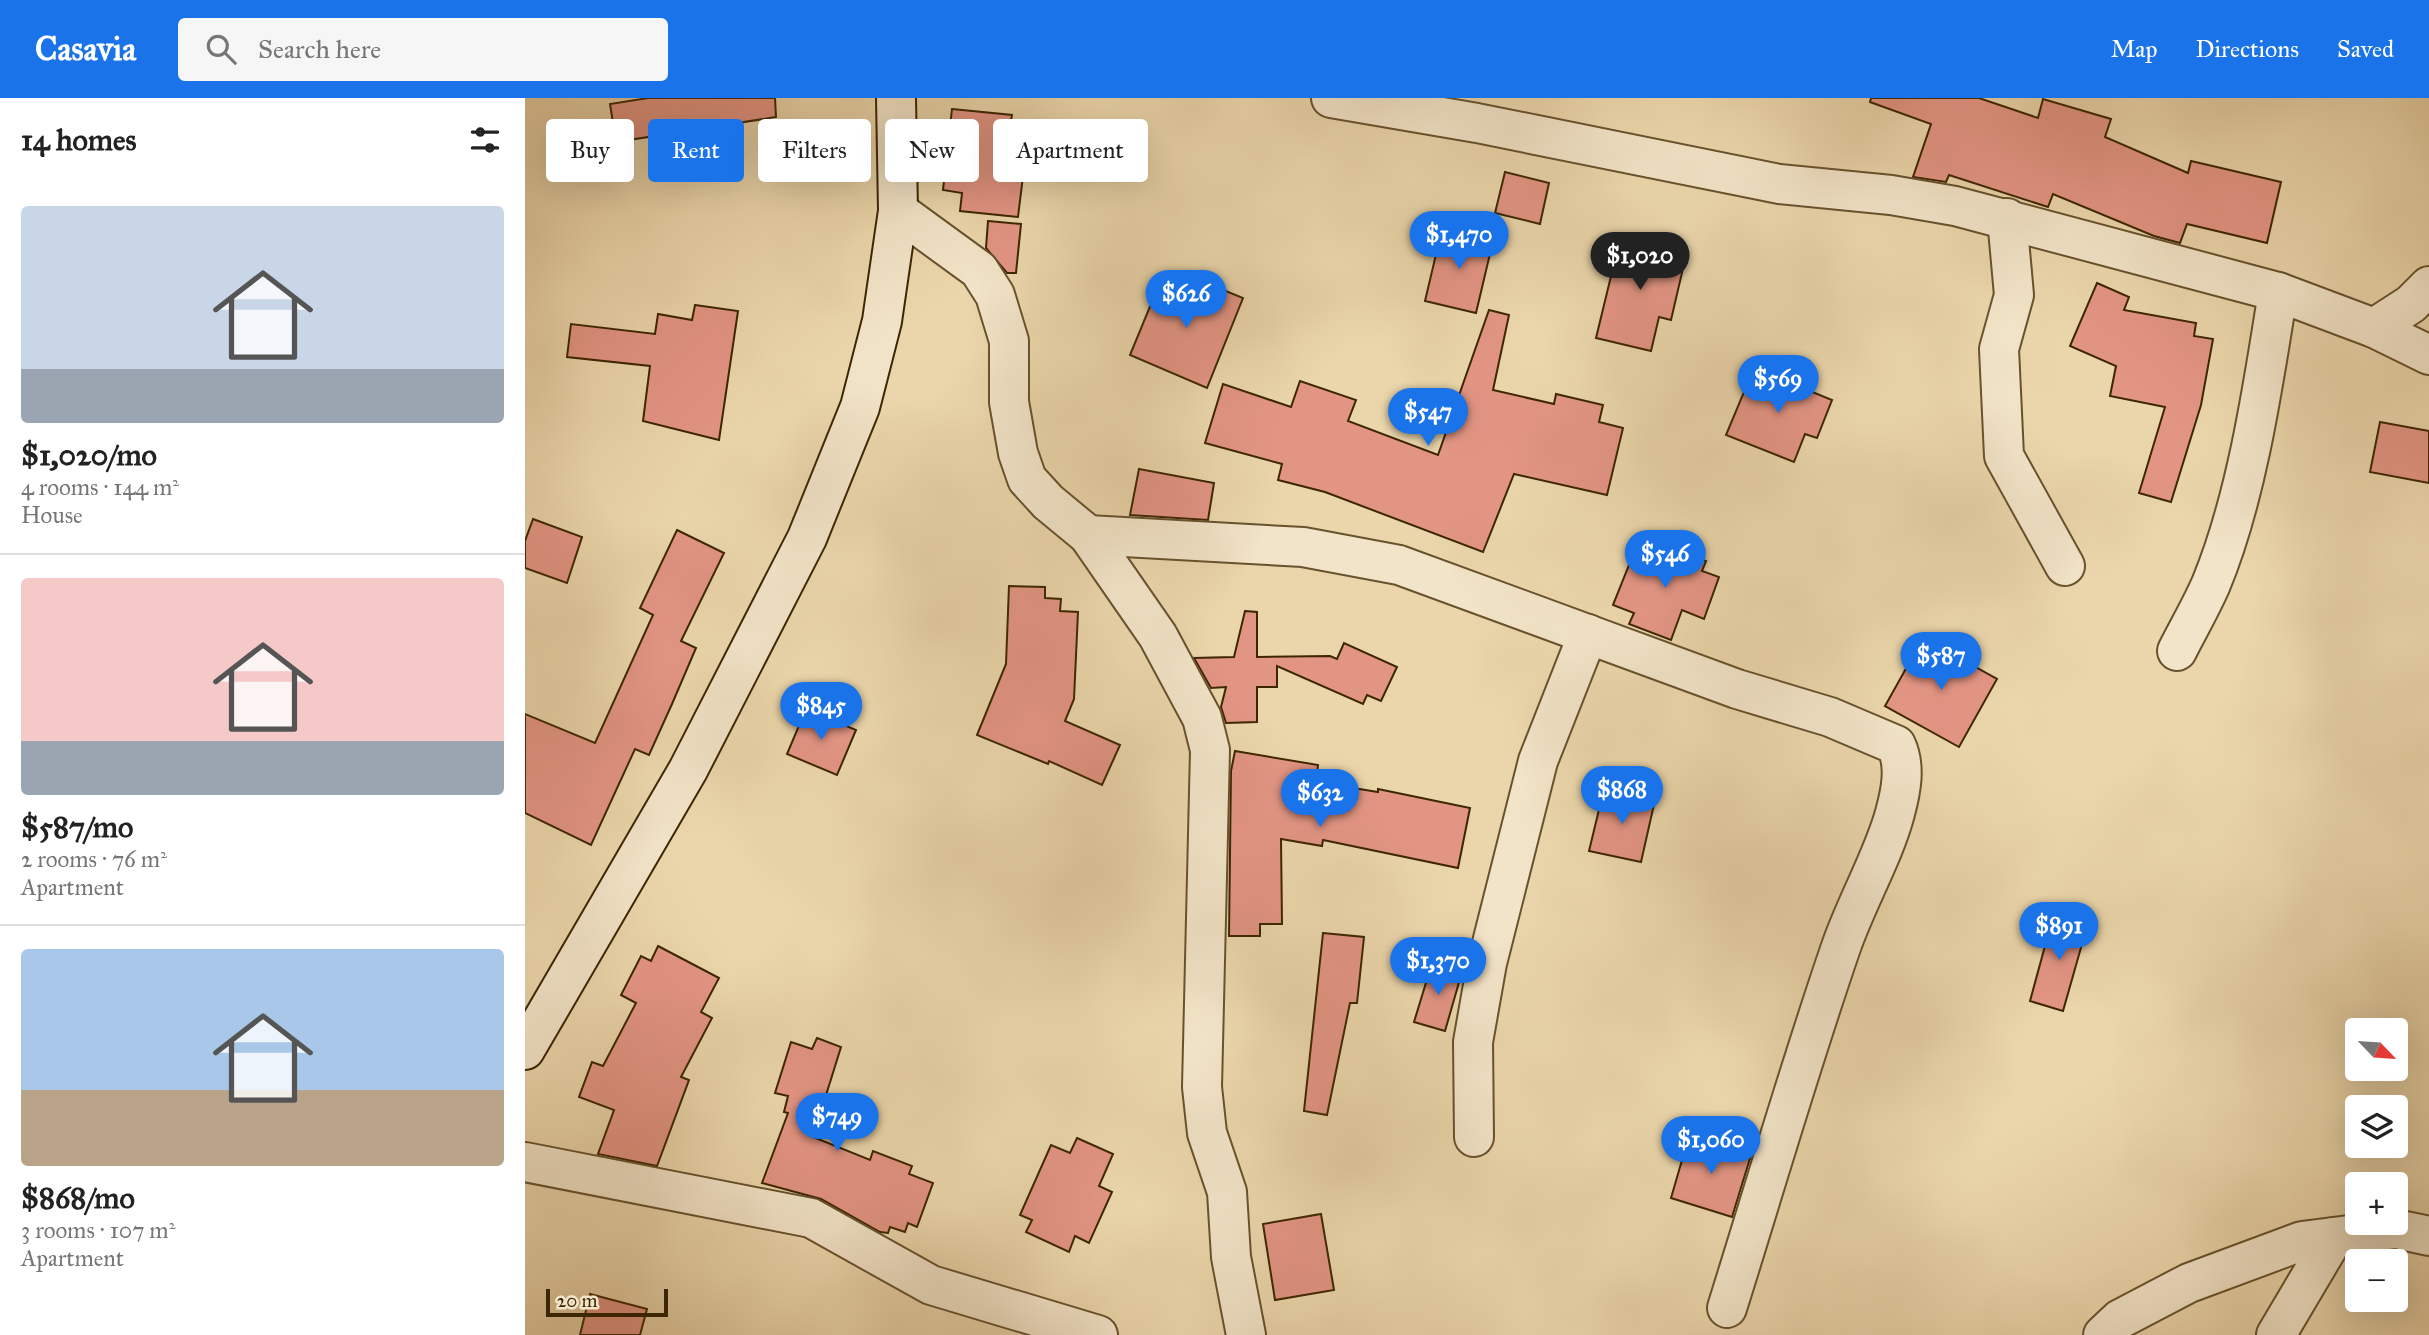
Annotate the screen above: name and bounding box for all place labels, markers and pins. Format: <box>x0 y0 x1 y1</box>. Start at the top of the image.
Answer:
pin: $1,470 <box>1402 212 1516 271</box>
pin: $1,020 <box>1583 232 1697 292</box>
pin: $626 <box>1145 271 1227 330</box>
pin: $569 <box>1737 356 1819 415</box>
pin: $547 <box>1387 388 1469 448</box>
pin: $546 <box>1624 531 1706 590</box>
pin: $587 <box>1900 632 1982 692</box>
pin: $845 <box>780 682 862 742</box>
pin: $868 <box>1581 766 1663 826</box>
pin: $632 <box>1279 770 1361 829</box>
pin: $891 <box>2018 902 2100 962</box>
pin: $1,370 <box>1381 937 1495 997</box>
pin: $749 <box>796 1094 878 1153</box>
pin: $1,060 <box>1654 1116 1768 1176</box>

